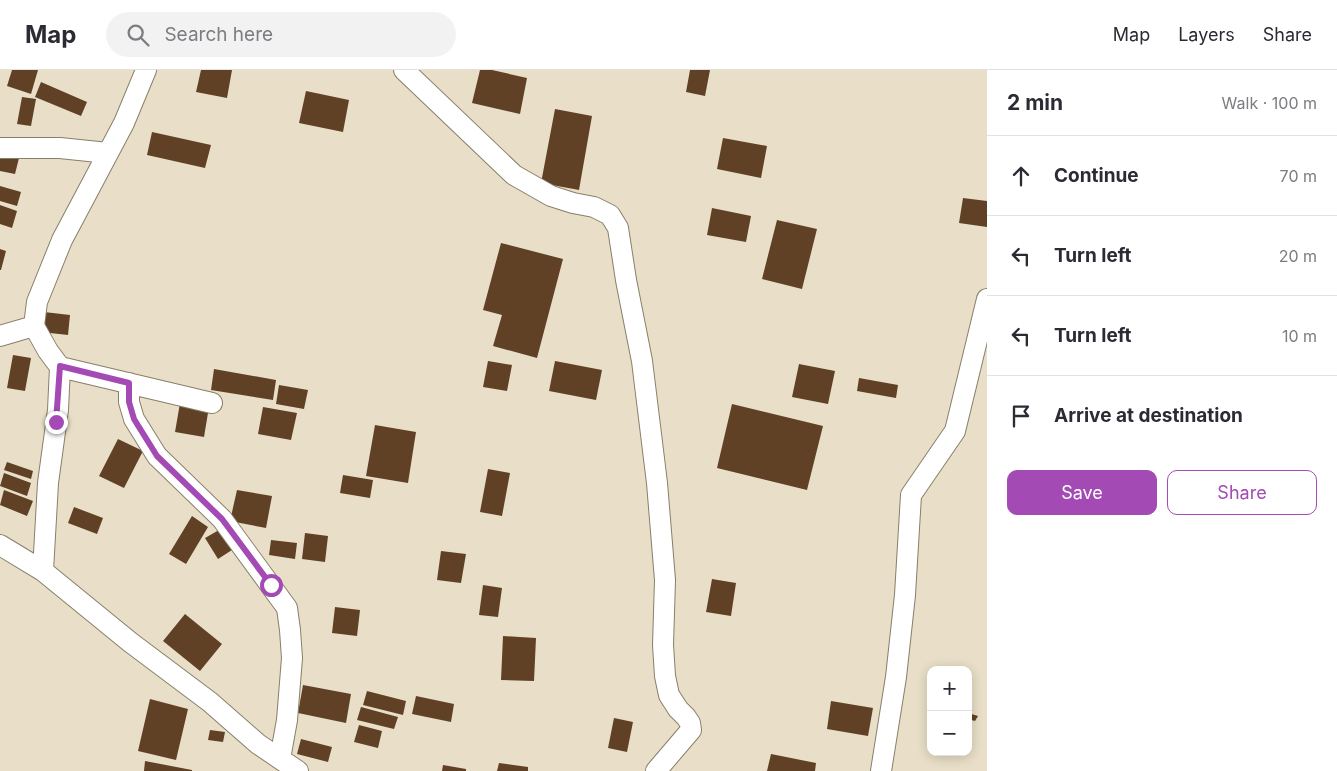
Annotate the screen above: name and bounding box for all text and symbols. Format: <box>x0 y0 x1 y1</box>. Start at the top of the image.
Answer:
search box <box>106 12 456 57</box>
text: Map <box>25 20 76 49</box>
icon: search <box>124 21 152 49</box>
text: Search here <box>164 23 273 46</box>
text: Map <box>1113 24 1150 45</box>
text: Layers <box>1178 24 1235 45</box>
text: Share <box>1263 24 1312 45</box>
text: 2 min <box>1007 90 1063 115</box>
text: Walk · 100 m <box>1222 93 1317 113</box>
icon: ahead <box>1007 162 1035 190</box>
text: Continue <box>1054 164 1139 187</box>
text: 70 m <box>1280 166 1317 186</box>
icon: left <box>1007 242 1035 270</box>
text: Turn left <box>1054 244 1132 267</box>
text: 20 m <box>1279 246 1317 266</box>
icon: left <box>1007 322 1035 350</box>
text: Turn left <box>1054 324 1132 347</box>
text: 10 m <box>1282 326 1317 346</box>
icon: arrive <box>1007 402 1035 430</box>
text: Arrive at destination <box>1054 404 1243 427</box>
route end <box>45 411 68 434</box>
button: Save <box>1007 470 1157 515</box>
button: Share <box>1167 470 1317 515</box>
route start <box>260 574 283 597</box>
map controls <box>927 666 972 756</box>
button: + <box>927 666 972 711</box>
button: − <box>927 711 972 756</box>

